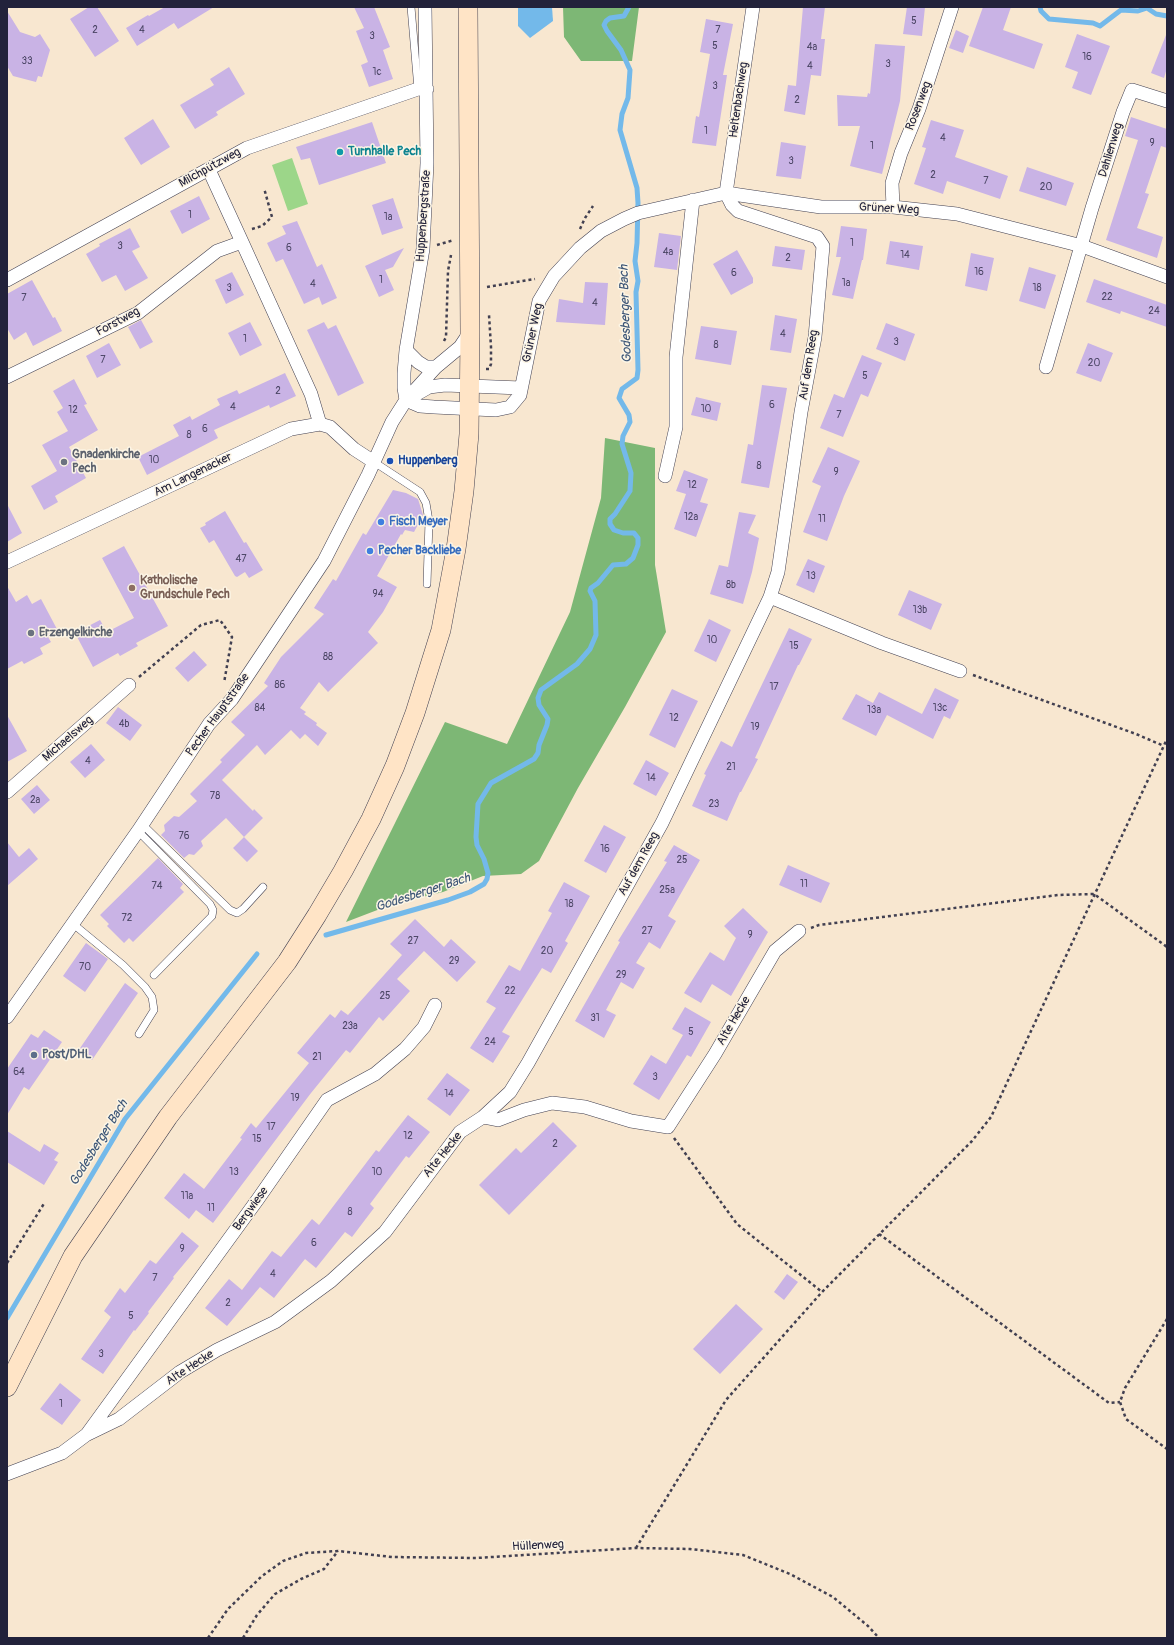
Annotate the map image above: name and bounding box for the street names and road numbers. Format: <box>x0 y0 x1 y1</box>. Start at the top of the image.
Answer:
street label: Heltenbachweg <box>727 61 751 139</box>
street label: Rosenweg <box>903 79 935 133</box>
street label: Dahlienweg <box>1096 121 1126 179</box>
street label: Milchpützweg <box>177 145 243 191</box>
street label: Huppenbergstraße <box>414 170 434 262</box>
street label: Grüner Weg <box>859 200 919 218</box>
street label: Grüner Weg <box>520 302 546 364</box>
street label: Forstweg <box>94 304 142 340</box>
street label: Auf dem Reeg <box>796 329 822 401</box>
street label: Am Langenacker <box>152 450 234 500</box>
street label: Pecher Hauptstraße <box>183 671 253 759</box>
street label: Michaelsweg <box>40 713 96 765</box>
street label: Auf dem Reeg <box>616 830 662 898</box>
street label: Alte Hecke <box>714 994 754 1048</box>
street label: Alte Hecke <box>420 1129 466 1181</box>
street label: Bergwiese <box>230 1184 272 1234</box>
street label: Alte Hecke <box>163 1347 217 1389</box>
street label: Hüllenweg <box>512 1537 564 1555</box>

